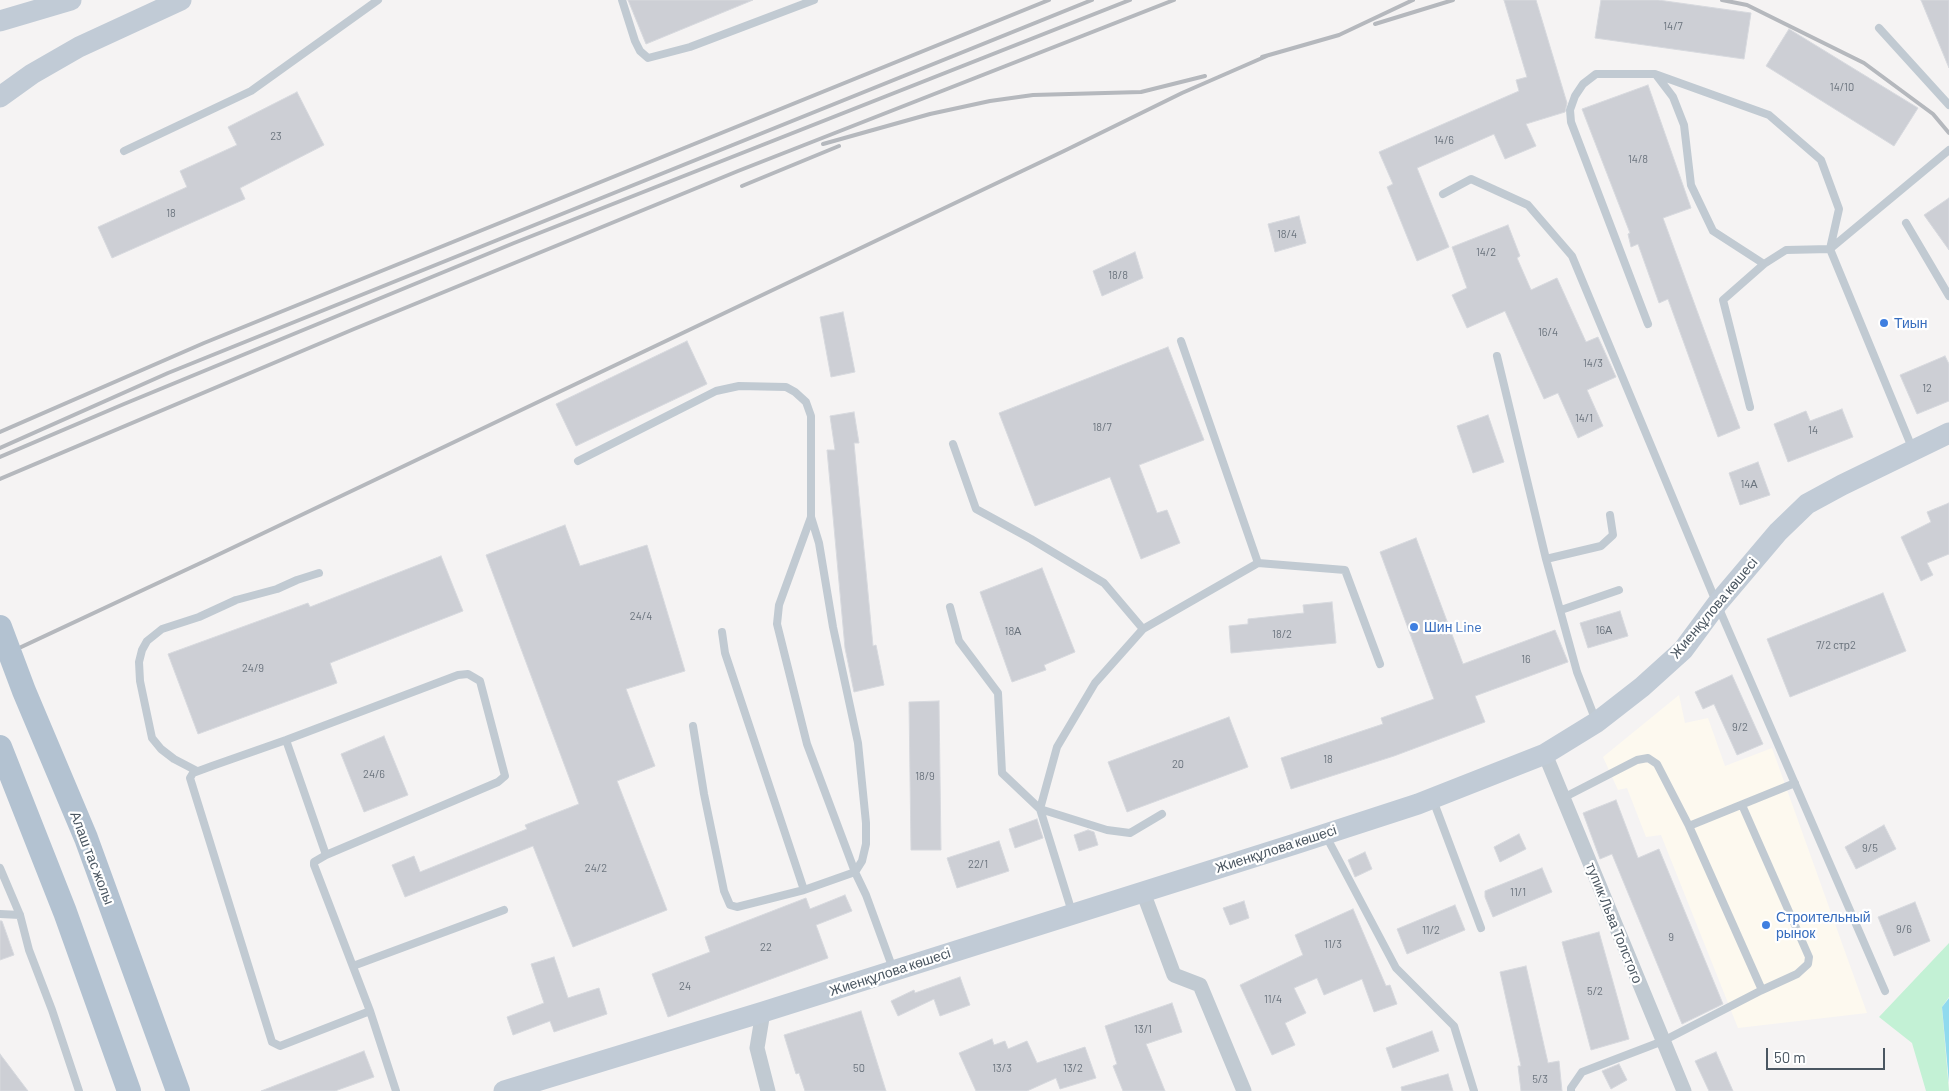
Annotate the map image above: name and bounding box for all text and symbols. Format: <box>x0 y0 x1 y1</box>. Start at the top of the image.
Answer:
house number: 14/7 <box>1663 19 1683 33</box>
house number: 14/10 <box>1830 80 1854 94</box>
house number: 23 <box>270 129 282 143</box>
house number: 14/6 <box>1434 133 1454 147</box>
house number: 14/8 <box>1628 152 1648 166</box>
house number: 18 <box>166 206 176 220</box>
house number: 18/4 <box>1277 227 1297 241</box>
house number: 14/2 <box>1476 245 1496 259</box>
house number: 18/8 <box>1108 268 1128 282</box>
place label: Тиын <box>1894 315 1928 331</box>
marker: Тиын <box>1878 317 1890 329</box>
house number: 16/4 <box>1538 325 1558 339</box>
house number: 14/3 <box>1583 356 1603 370</box>
house number: 12 <box>1922 381 1932 395</box>
house number: 14/1 <box>1575 411 1593 425</box>
house number: 18/7 <box>1092 420 1112 434</box>
house number: 14 <box>1808 423 1818 437</box>
house number: 14А <box>1740 477 1758 491</box>
street label: Жиенқұлова көшесі <box>1667 554 1761 662</box>
house number: 24/4 <box>630 609 652 623</box>
place label: Шин Line <box>1424 619 1482 635</box>
marker: Шин Line <box>1408 621 1420 633</box>
house number: 16А <box>1596 623 1612 637</box>
house number: 18А <box>1005 624 1021 638</box>
house number: 18/2 <box>1272 627 1292 641</box>
house number: 7/2 стр2 <box>1816 638 1856 652</box>
house number: 16 <box>1521 652 1531 666</box>
house number: 24/9 <box>242 661 264 675</box>
house number: 9/2 <box>1732 720 1748 734</box>
house number: 18 <box>1323 752 1333 766</box>
house number: 20 <box>1172 757 1184 771</box>
house number: 24/6 <box>363 767 385 781</box>
house number: 18/9 <box>915 769 935 783</box>
street label: Алаш тас жолы <box>67 809 117 907</box>
street label: Жиенқұлова көшесі <box>1213 821 1339 877</box>
house number: 9/5 <box>1862 841 1878 855</box>
house number: 22/1 <box>968 857 988 871</box>
street label: тупик Льва Толстого <box>1582 860 1646 986</box>
house number: 24/2 <box>585 861 607 875</box>
house number: 11/1 <box>1510 885 1526 899</box>
place label: Строительный рынок <box>1776 909 1871 942</box>
marker: Строительный рынок <box>1760 919 1772 931</box>
house number: 9/6 <box>1896 922 1912 936</box>
house number: 11/2 <box>1422 923 1440 937</box>
house number: 9 <box>1668 930 1674 944</box>
house number: 11/3 <box>1324 937 1342 951</box>
house number: 22 <box>760 940 772 954</box>
street label: Жиенқұлова көшесі <box>827 944 953 1000</box>
house number: 24 <box>679 979 691 993</box>
house number: 5/2 <box>1587 984 1603 998</box>
house number: 11/4 <box>1264 992 1282 1006</box>
house number: 13/1 <box>1134 1022 1152 1036</box>
scale bar <box>1769 1038 1888 1070</box>
text: 50 m <box>1774 1048 1806 1066</box>
house number: 50 <box>853 1061 865 1075</box>
house number: 13/3 <box>992 1061 1012 1075</box>
house number: 13/2 <box>1063 1061 1083 1075</box>
house number: 5/3 <box>1532 1072 1548 1086</box>

